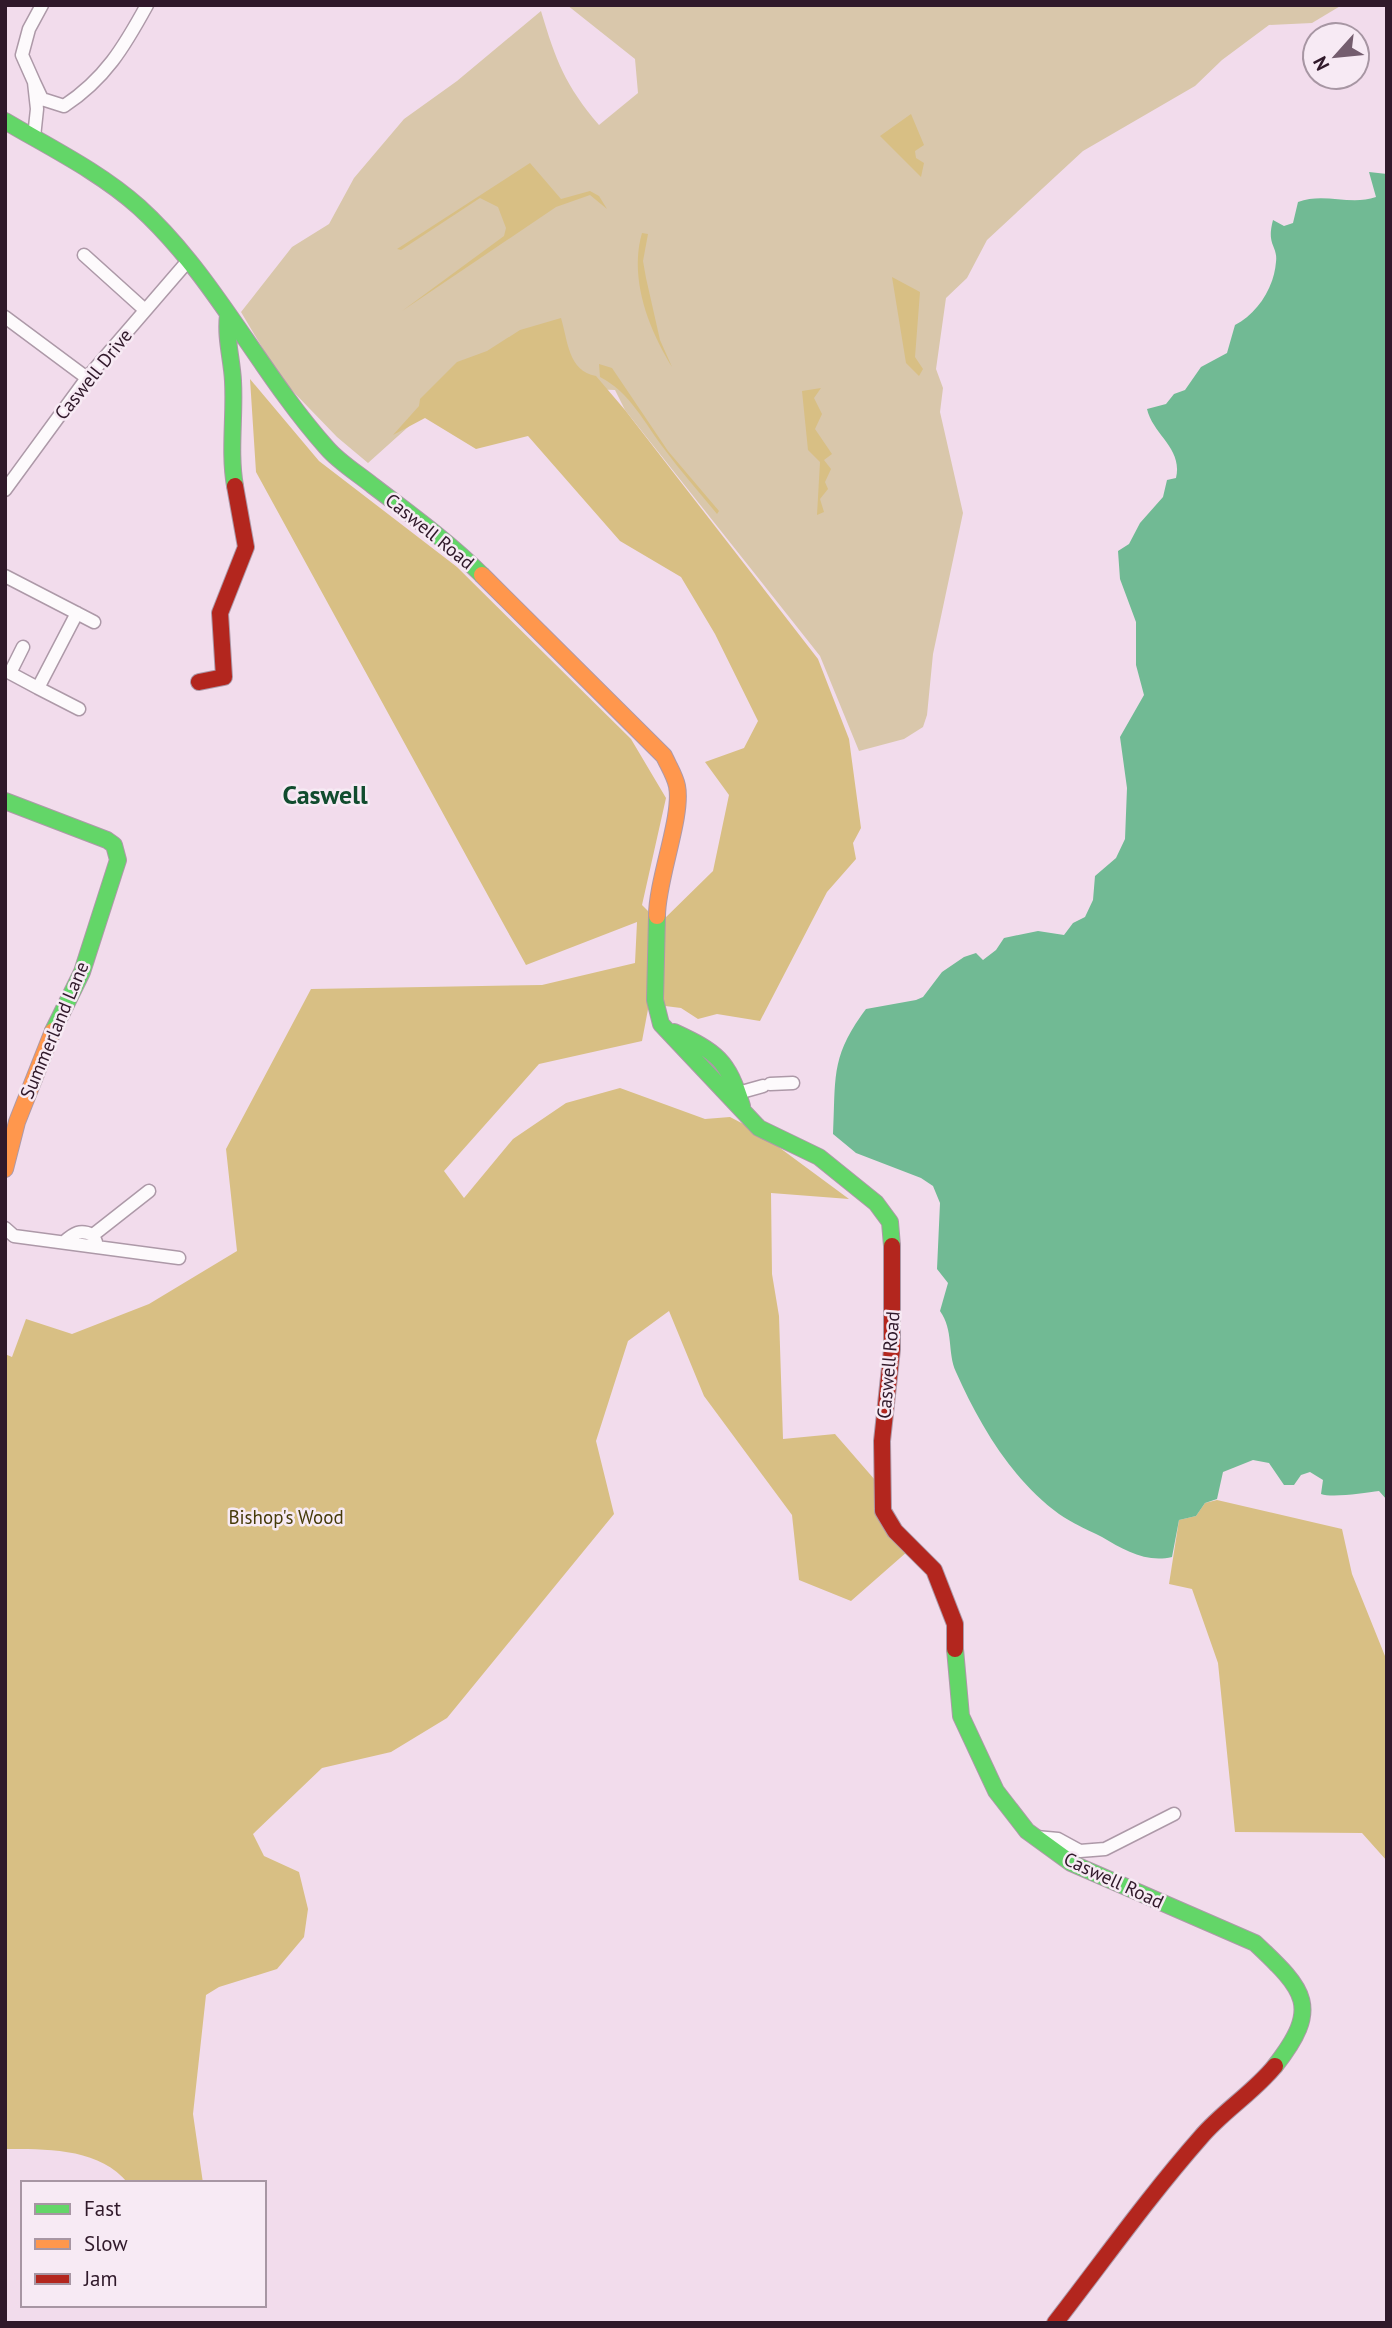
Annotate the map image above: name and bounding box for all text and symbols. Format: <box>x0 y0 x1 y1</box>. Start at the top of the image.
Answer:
north arrow <box>1301 21 1371 91</box>
text: N <box>1307 53 1334 75</box>
street label: Caswell Drive <box>49 324 137 424</box>
street label: Caswell Road <box>381 488 479 574</box>
district label: Caswell <box>282 778 368 811</box>
street label: Summerland Lane <box>14 958 94 1102</box>
street label: Caswell Road <box>871 1310 905 1420</box>
park label: Bishop's Wood <box>228 1505 344 1529</box>
street label: Caswell Road <box>1060 1846 1168 1914</box>
legend <box>21 2181 266 2307</box>
text: Fast <box>84 2195 121 2222</box>
text: Slow <box>84 2230 128 2257</box>
text: Jam <box>83 2265 118 2292</box>

